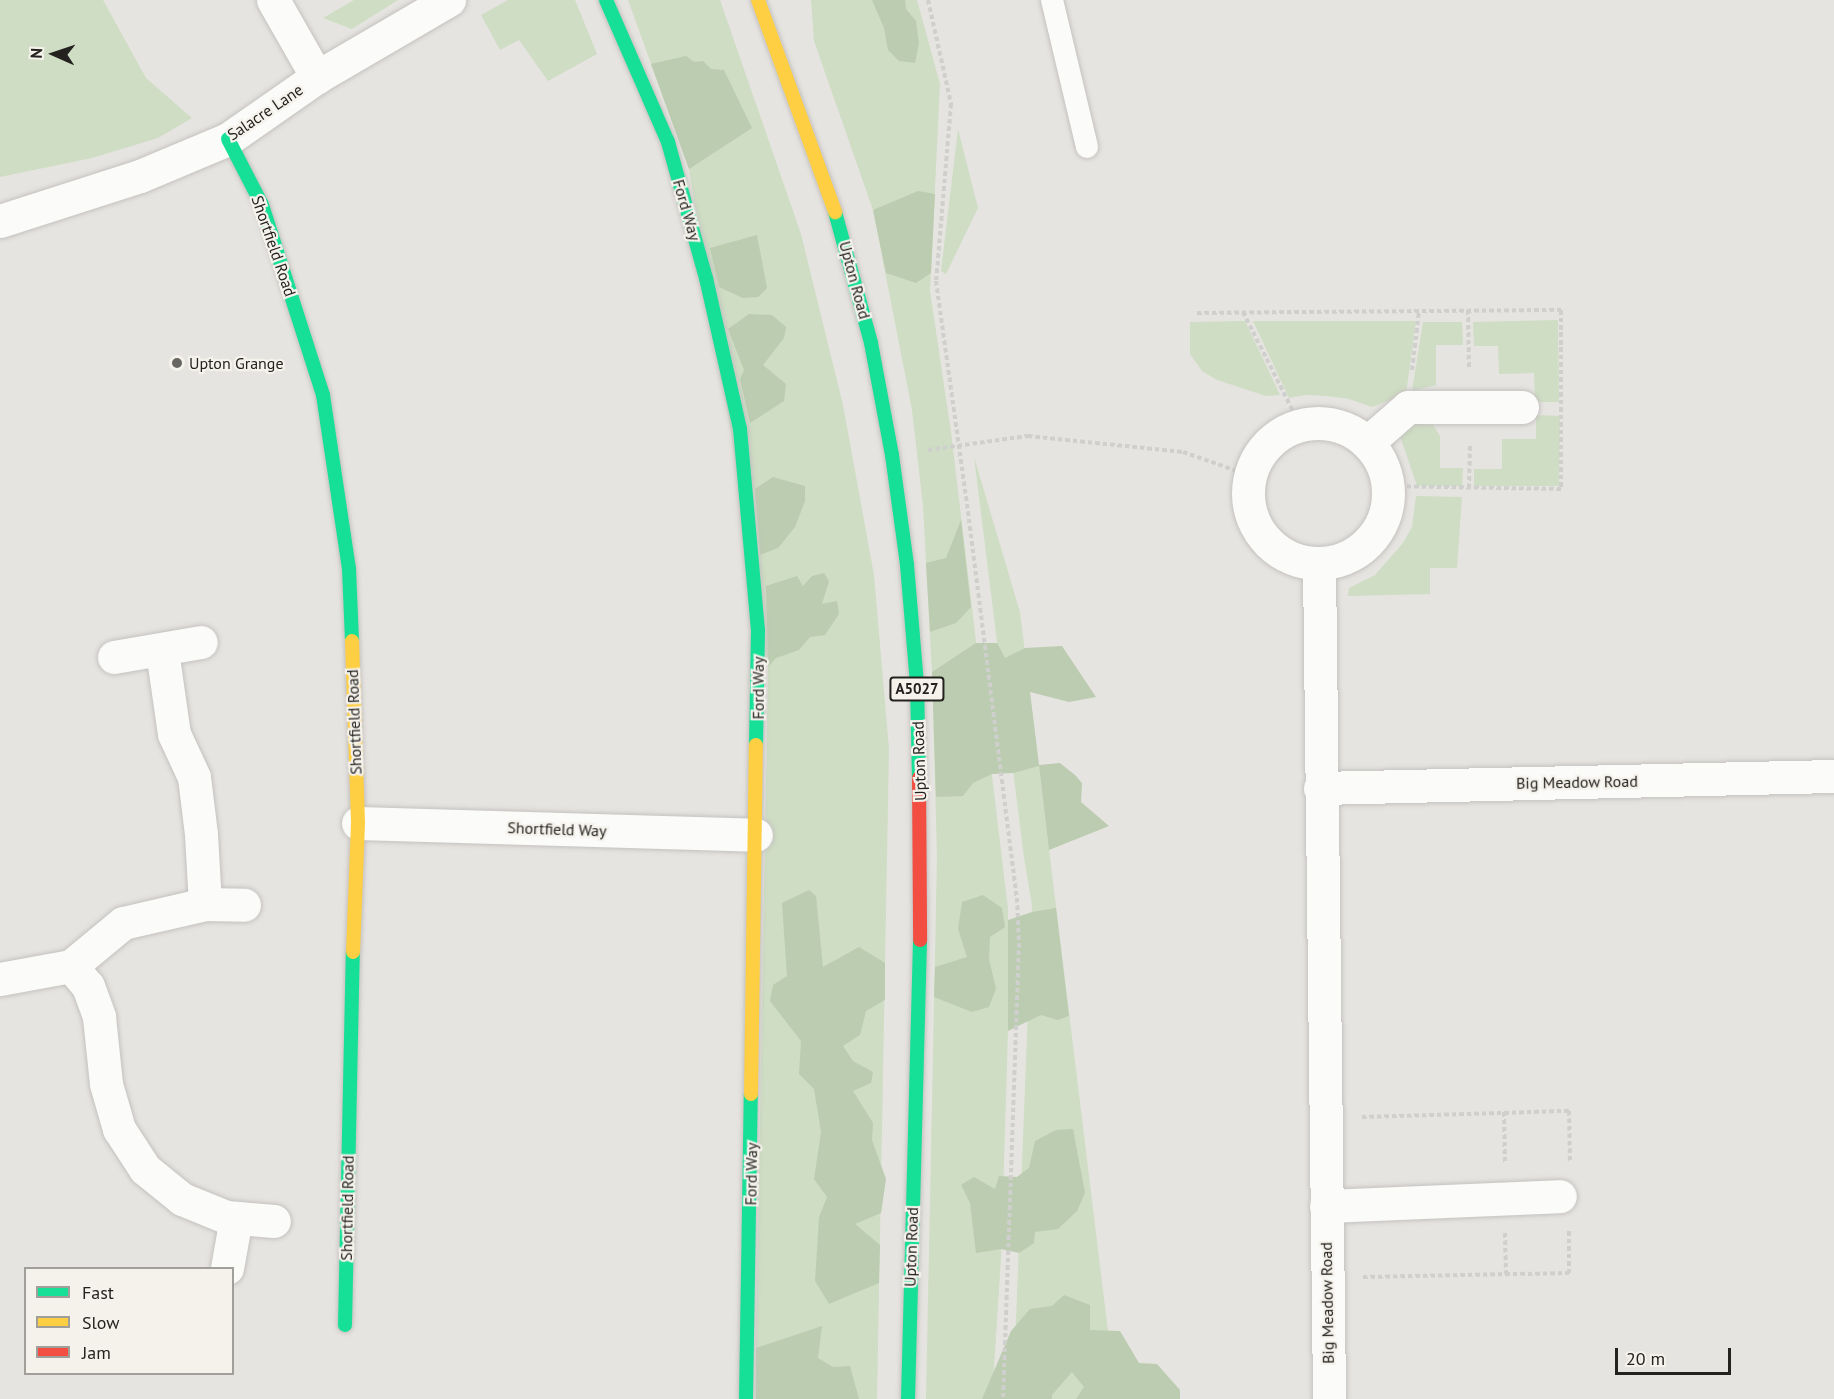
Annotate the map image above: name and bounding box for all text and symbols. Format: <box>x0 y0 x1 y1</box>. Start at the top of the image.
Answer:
north arrow <box>24 24 84 84</box>
text: N <box>26 47 46 59</box>
street label: Salacre Lane <box>224 80 306 144</box>
street label: Ford Way <box>669 177 705 243</box>
street label: Shortfield Road <box>248 193 300 299</box>
street label: Upton Road <box>835 239 875 321</box>
place label: Upton Grange <box>189 353 284 373</box>
marker: Upton Grange <box>170 356 184 370</box>
street label: Ford Way <box>748 656 768 720</box>
street label: Shortfield Road <box>343 669 365 775</box>
road number: A5027 <box>888 677 946 701</box>
street label: Upton Road <box>908 721 930 801</box>
street label: Big Meadow Road <box>1516 771 1638 793</box>
street label: Shortfield Way <box>507 818 607 840</box>
street label: Ford Way <box>741 1142 761 1206</box>
street label: Shortfield Road <box>336 1155 358 1261</box>
street label: Upton Road <box>900 1207 922 1287</box>
street label: Big Meadow Road <box>1316 1242 1338 1364</box>
legend <box>24 1267 234 1375</box>
text: Fast <box>82 1281 114 1304</box>
text: Slow <box>82 1311 120 1334</box>
scale bar <box>1618 1336 1734 1374</box>
text: Jam <box>82 1341 111 1364</box>
text: 20 m <box>1626 1347 1665 1370</box>

